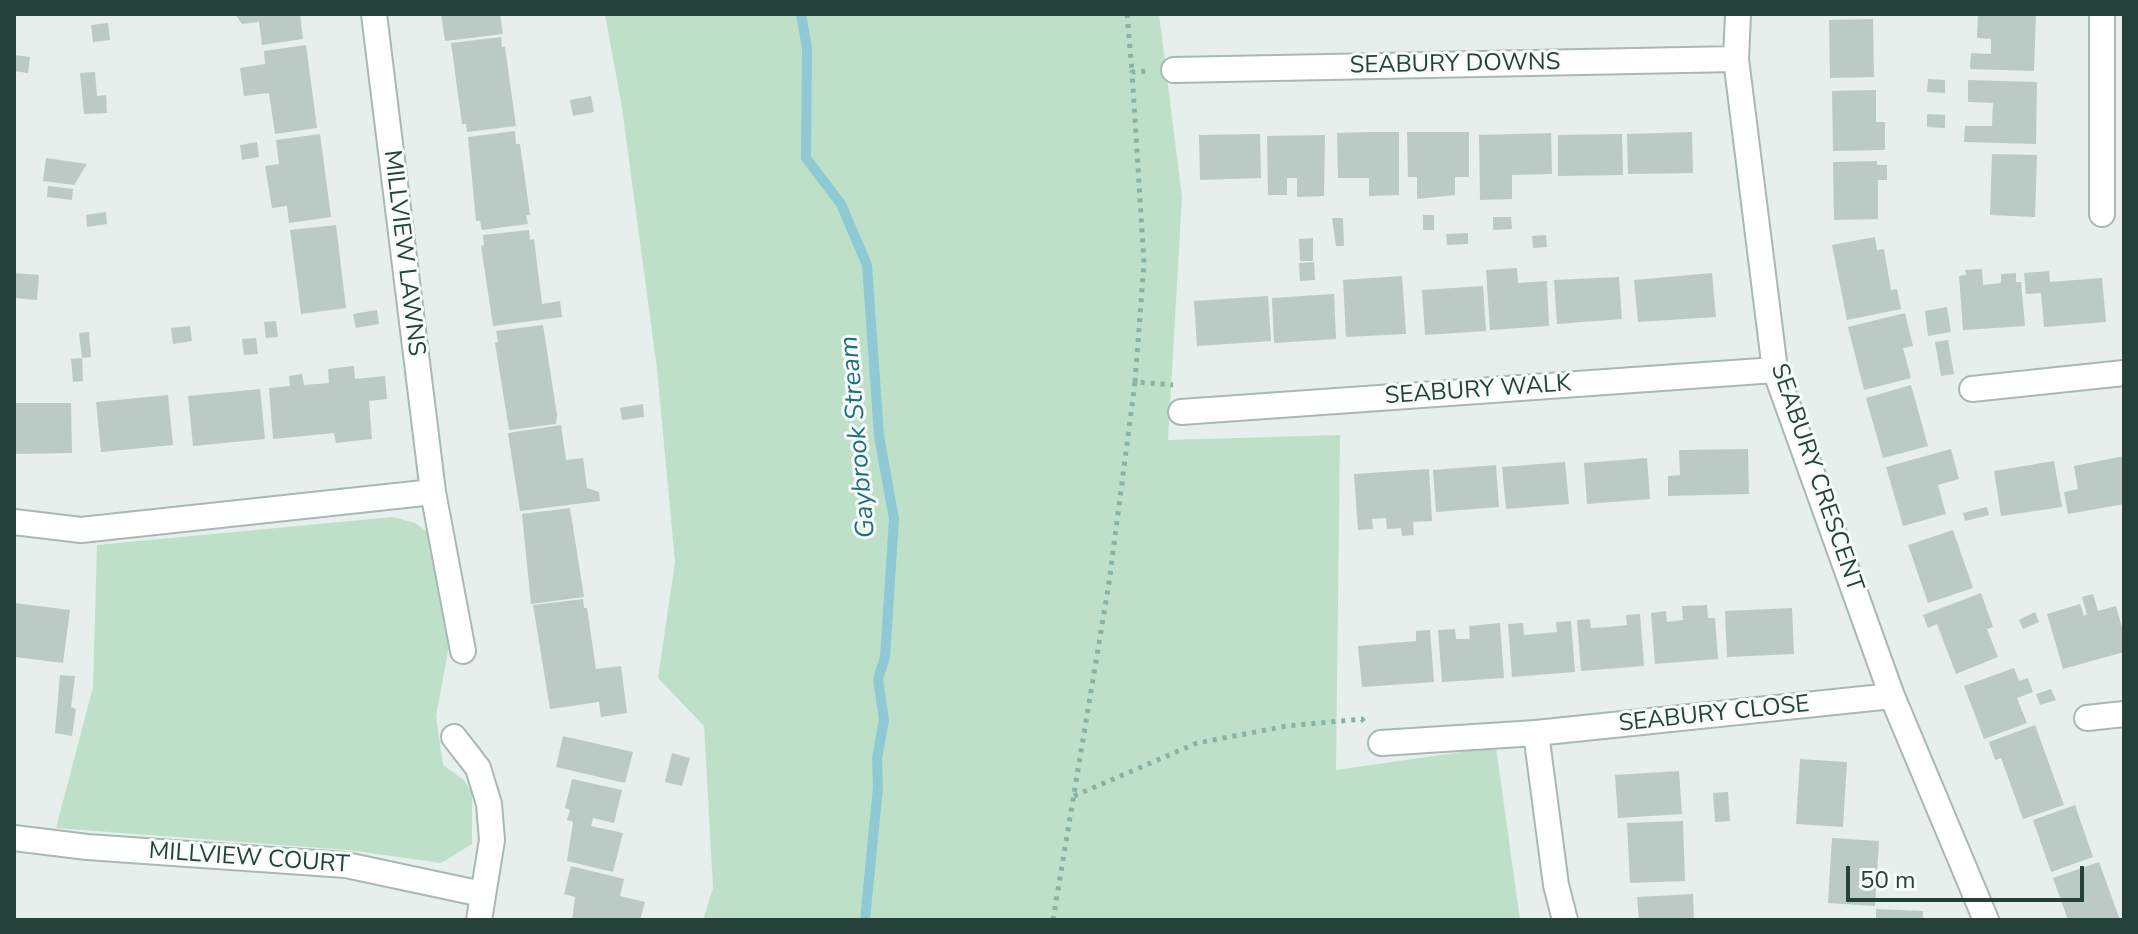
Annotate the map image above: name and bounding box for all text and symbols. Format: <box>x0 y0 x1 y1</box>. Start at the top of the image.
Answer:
street label: SEABURY DOWNS <box>1349 49 1561 81</box>
street label: MILLVIEW LAWNS <box>376 148 430 358</box>
water label: Gaybrook Stream <box>835 335 883 539</box>
street label: SEABURY CRESCENT <box>1763 360 1869 596</box>
street label: SEABURY WALK <box>1384 370 1572 412</box>
street label: SEABURY CLOSE <box>1617 691 1811 739</box>
street label: MILLVIEW COURT <box>148 838 350 880</box>
scale bar <box>1850 850 2088 900</box>
text: 50 m <box>1860 864 1916 896</box>

